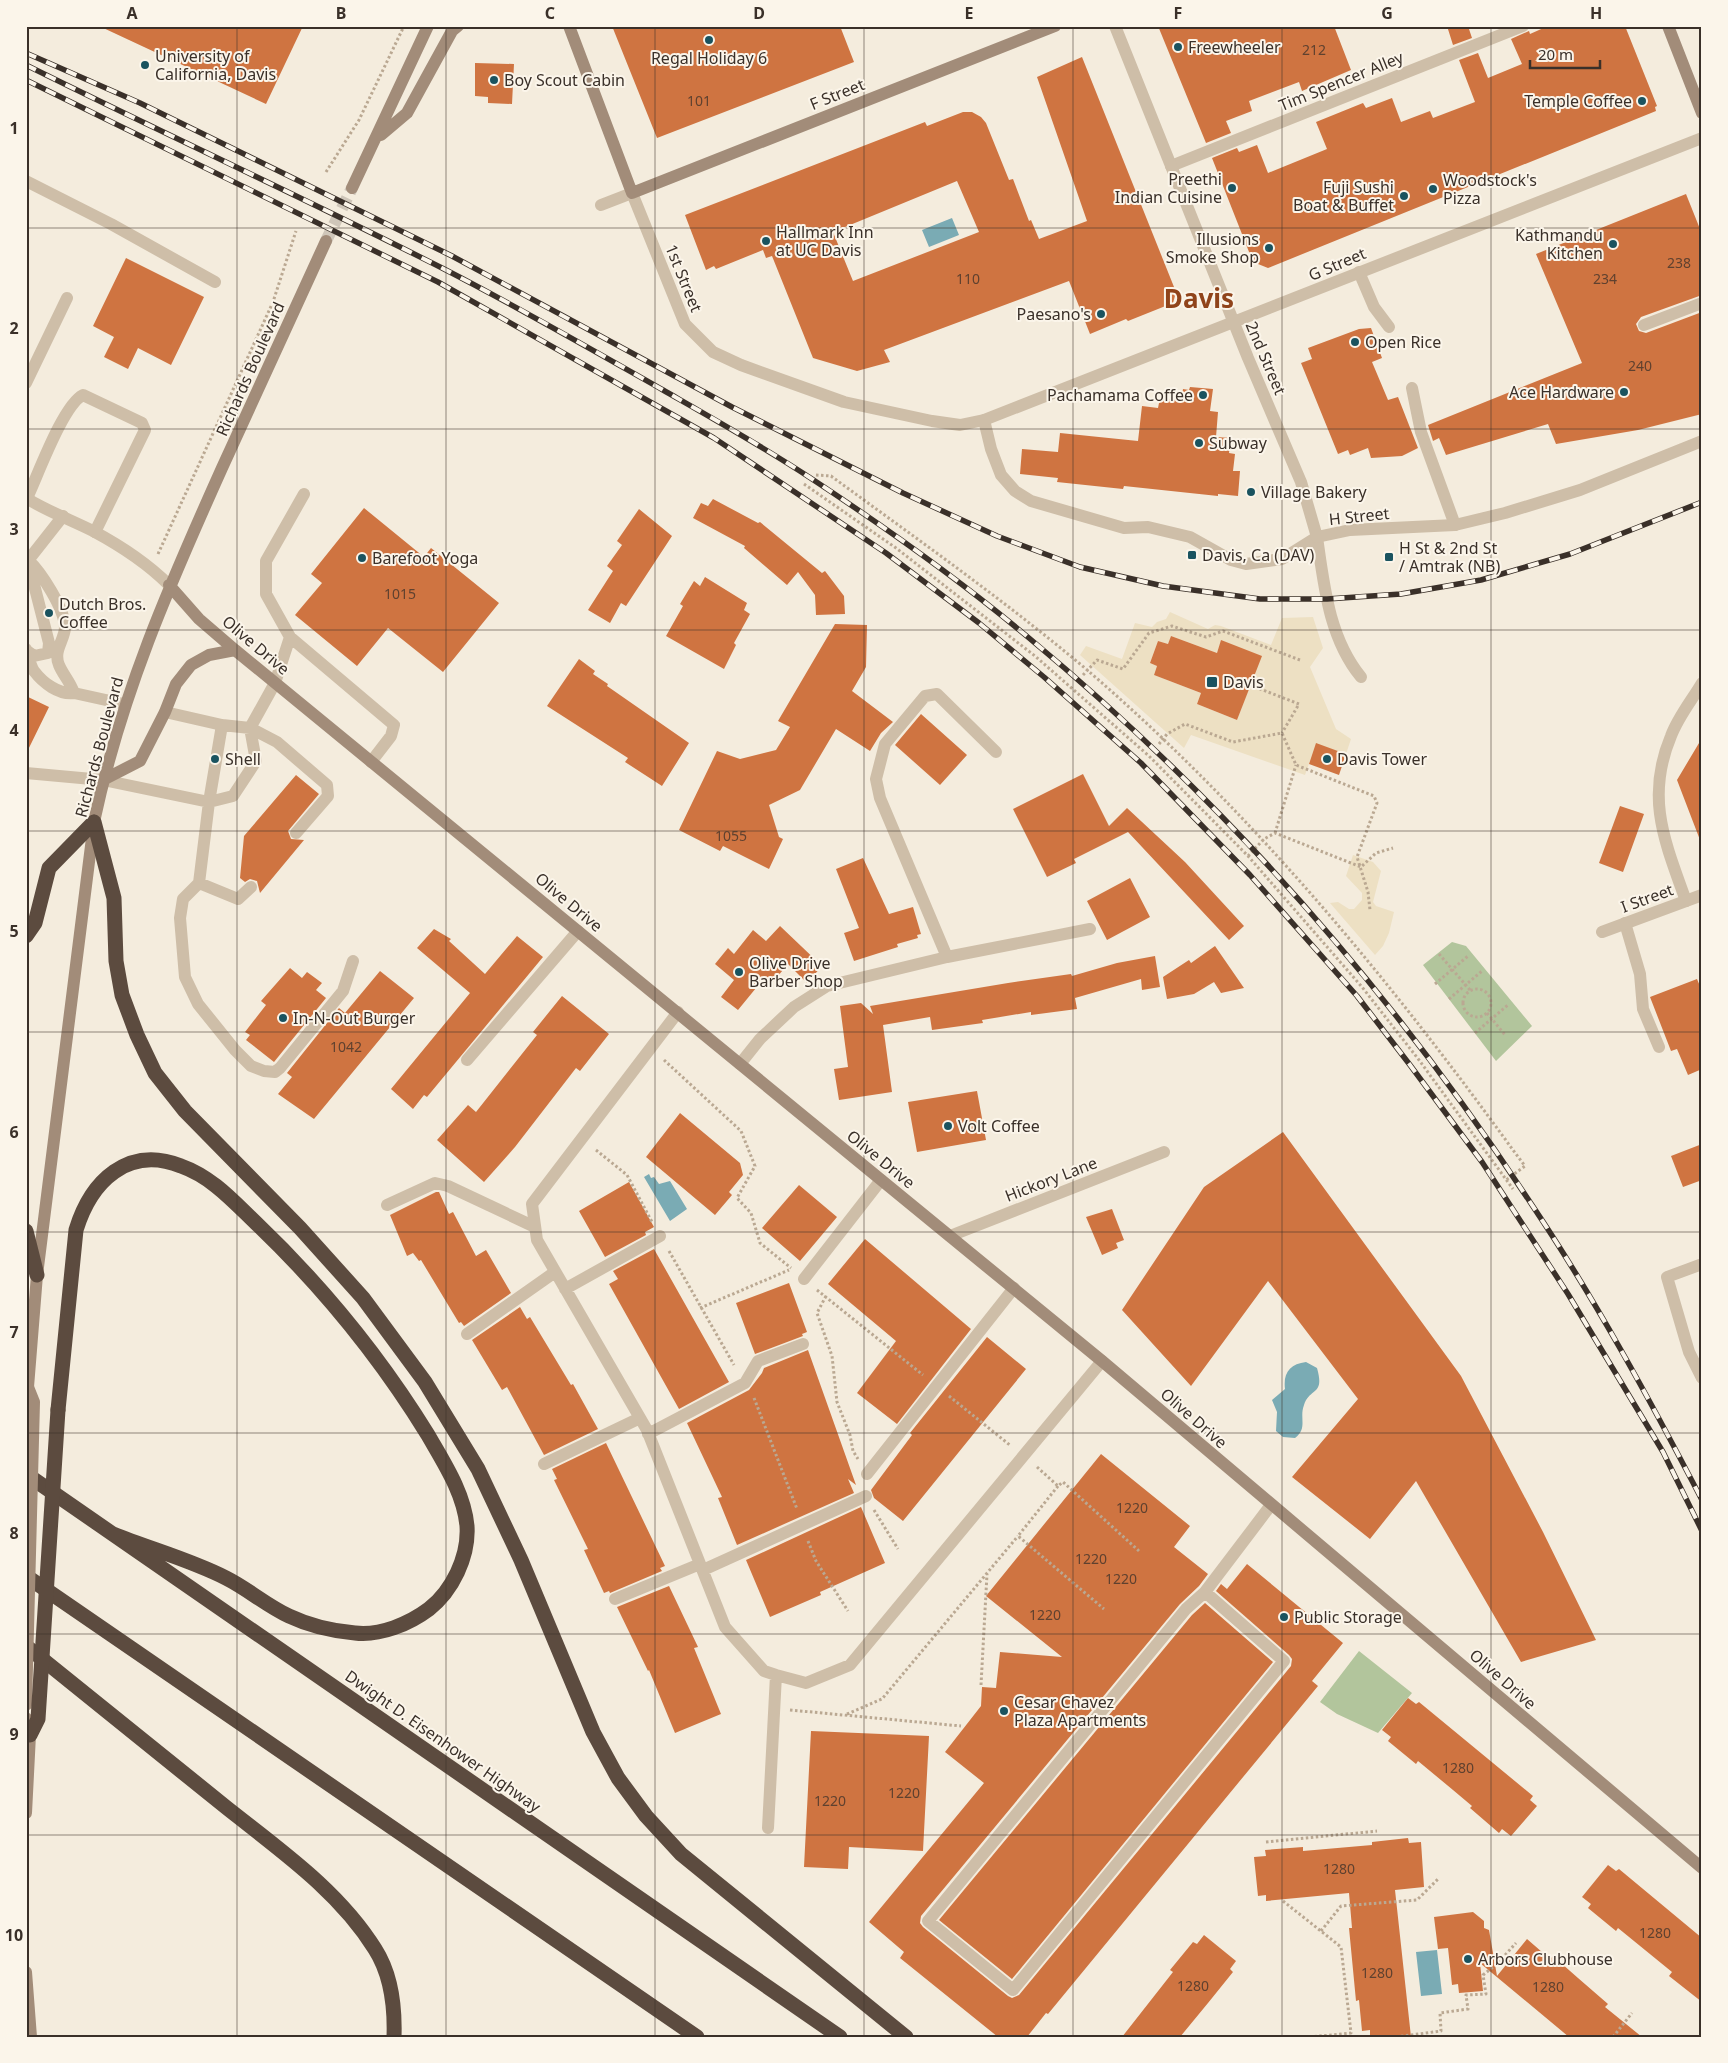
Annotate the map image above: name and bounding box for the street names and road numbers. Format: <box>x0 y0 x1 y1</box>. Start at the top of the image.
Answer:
street label: Tim Spencer Alley <box>1275 46 1407 116</box>
street label: F Street <box>806 73 868 115</box>
street label: 1st Street <box>660 241 708 315</box>
street label: G Street <box>1305 242 1369 286</box>
street label: Richards Boulevard <box>211 298 289 440</box>
street label: 2nd Street <box>1241 318 1291 398</box>
street label: H Street <box>1328 502 1391 530</box>
street label: Olive Drive <box>218 610 294 680</box>
street label: Richards Boulevard <box>70 674 128 820</box>
street label: Olive Drive <box>531 867 607 937</box>
street label: I Street <box>1618 878 1676 918</box>
street label: Olive Drive <box>842 1125 920 1193</box>
street label: Hickory Lane <box>1002 1151 1100 1207</box>
street label: Olive Drive <box>1156 1383 1232 1453</box>
street label: Olive Drive <box>1465 1644 1541 1714</box>
street label: Dwight D. Eisenhower Highway <box>341 1665 546 1818</box>

